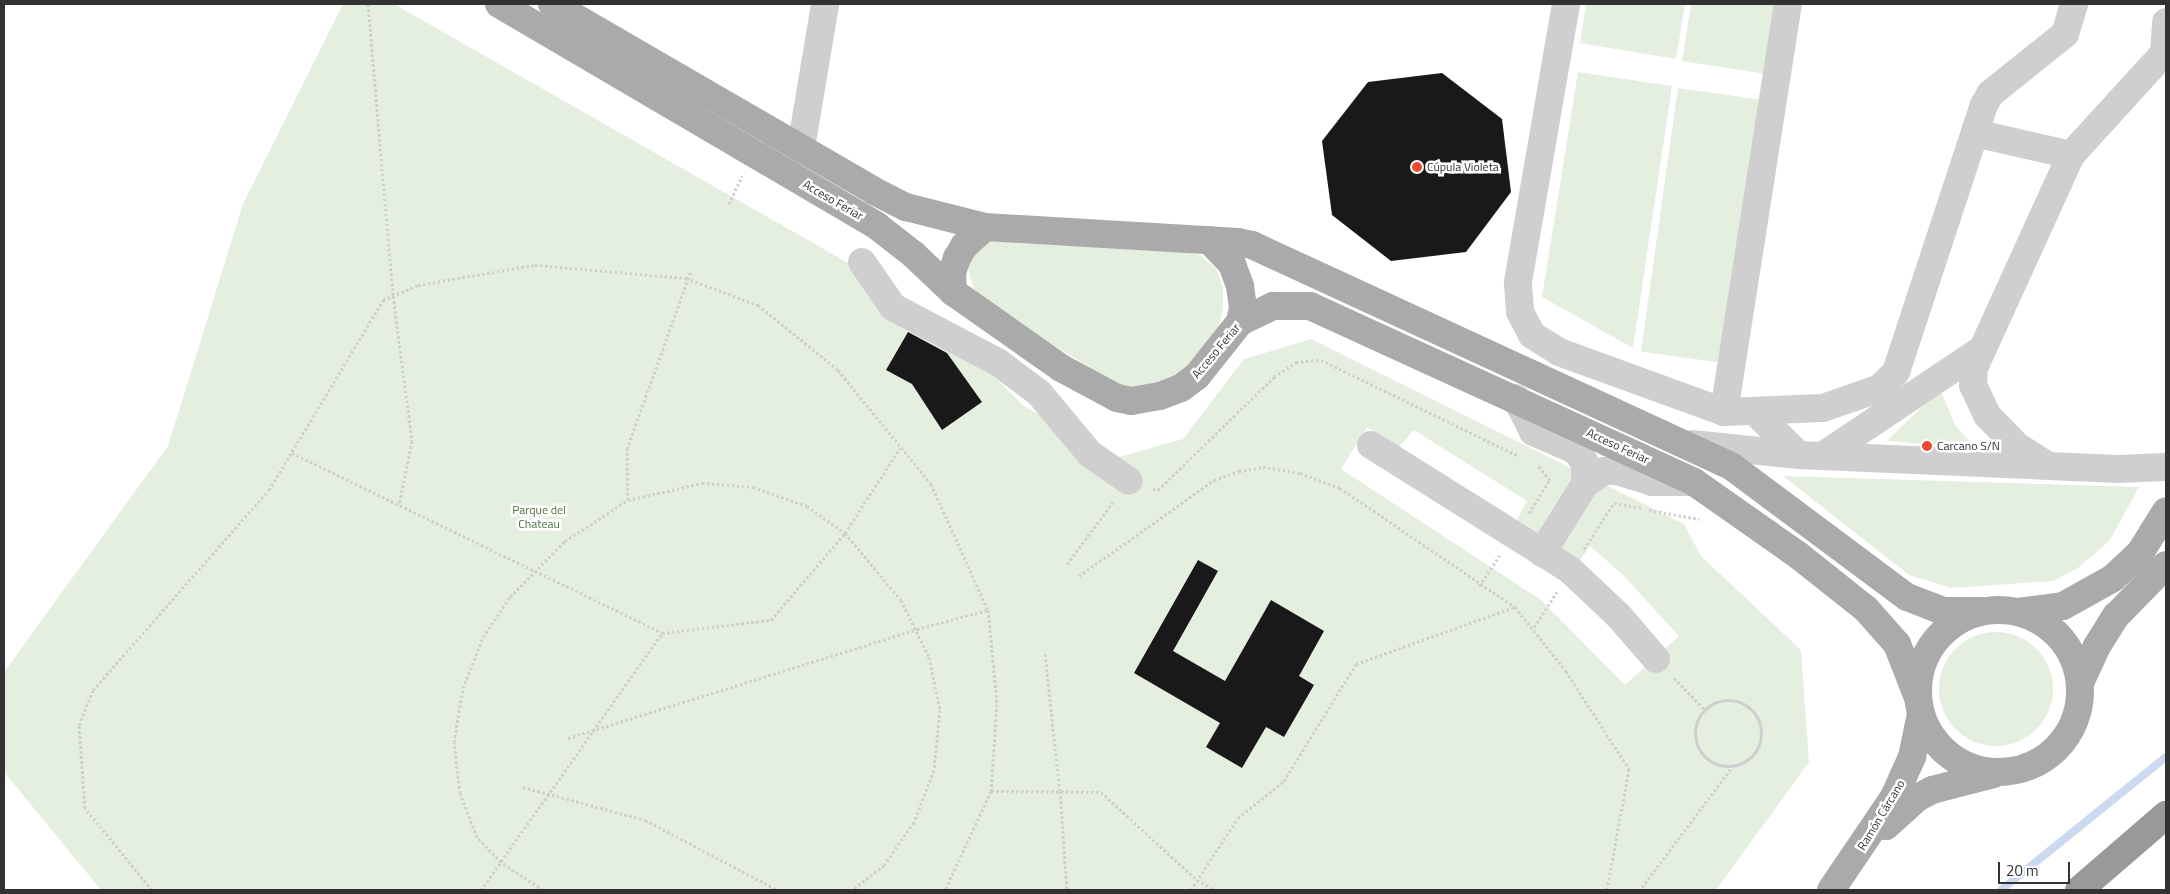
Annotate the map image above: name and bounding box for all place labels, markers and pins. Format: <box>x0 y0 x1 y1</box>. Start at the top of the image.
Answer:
place label: Cúpula Violeta <box>1427 160 1499 174</box>
marker: Cúpula Violeta <box>1411 161 1423 173</box>
place label: Carcano S/N <box>1937 439 2000 453</box>
marker: Carcano S/N <box>1921 440 1933 452</box>

